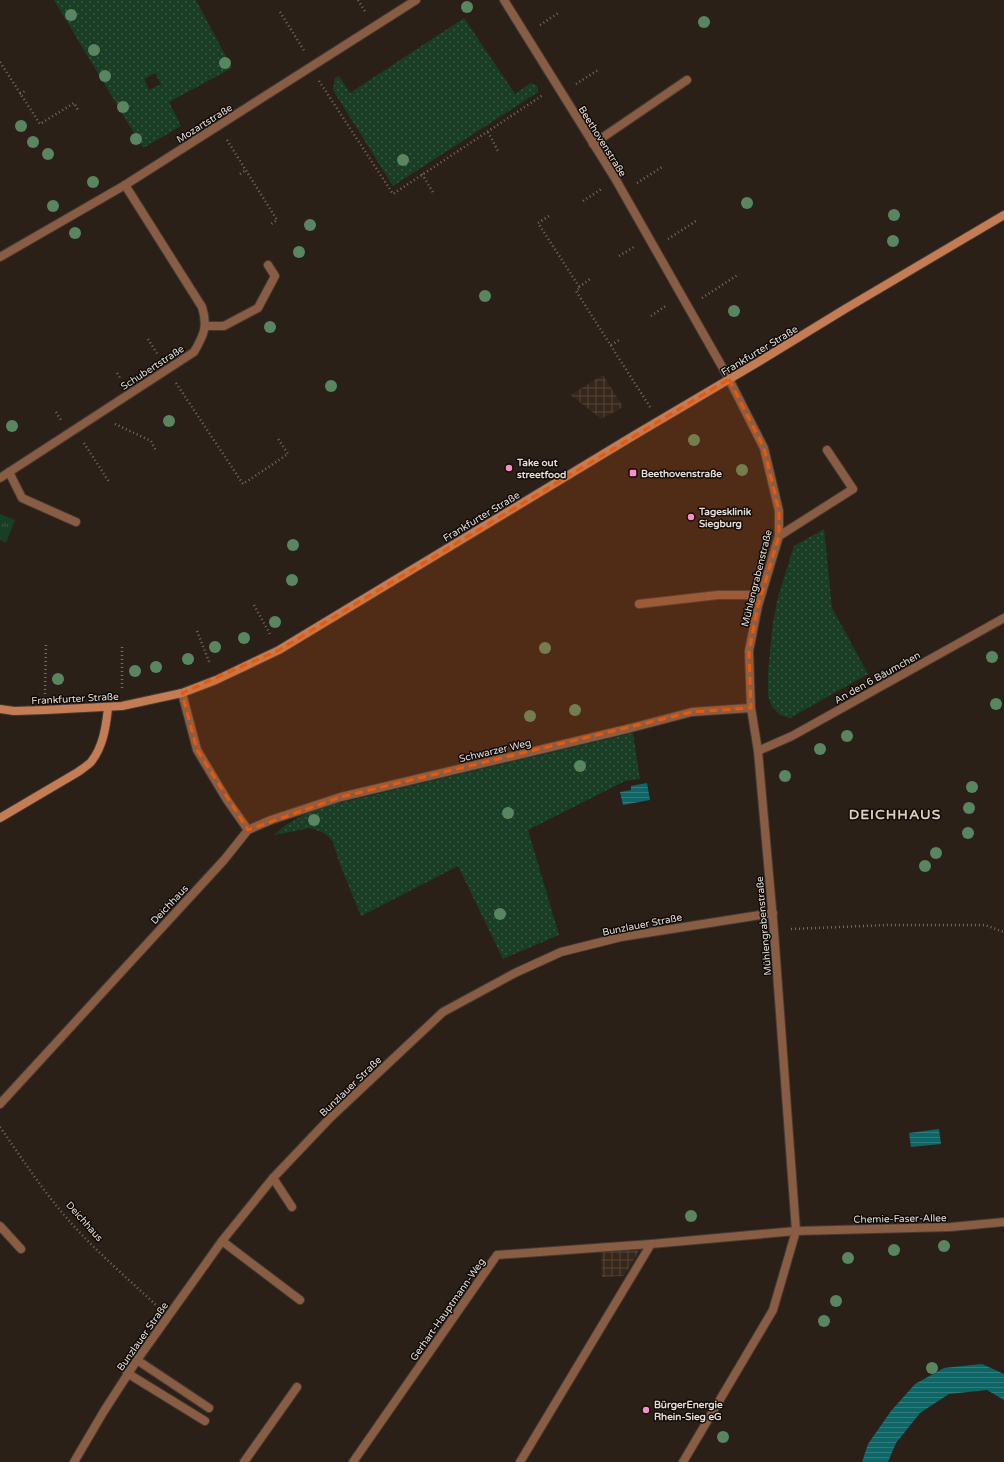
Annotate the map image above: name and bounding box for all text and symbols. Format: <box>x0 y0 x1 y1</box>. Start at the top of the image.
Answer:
street label: Mozartstraße <box>174 102 235 146</box>
street label: Beethovenstraße <box>576 104 629 179</box>
street label: Frankfurter Straße <box>719 323 800 378</box>
street label: Schubertstraße <box>119 343 187 393</box>
place label: Take out streetfood <box>516 457 566 481</box>
marker: Take out streetfood <box>504 463 514 473</box>
marker: Beethovenstraße <box>628 468 638 478</box>
place label: Beethovenstraße <box>641 468 722 480</box>
street label: Frankfurter Straße <box>441 489 522 544</box>
place label: Tagesklinik Siegburg <box>698 506 752 530</box>
marker: Tagesklinik Siegburg <box>686 512 696 522</box>
street label: Mühlengrabenstraße <box>739 528 775 628</box>
street label: An den 6 Bäumchen <box>832 649 923 707</box>
street label: Frankfurter Straße <box>31 691 119 707</box>
street label: Schwarzer Weg <box>458 737 532 765</box>
district label: DEICHHAUS <box>849 806 941 823</box>
street label: Mühlengrabenstraße <box>754 875 774 976</box>
street label: Deichhaus <box>148 882 191 927</box>
street label: Bunzlauer Straße <box>601 911 684 939</box>
street label: Bunzlauer Straße <box>317 1054 384 1119</box>
street label: Deichhaus <box>63 1199 105 1244</box>
street label: Chemie-Faser-Allee <box>853 1212 947 1226</box>
street label: Gerhart-Hauptmann-Weg <box>408 1256 488 1363</box>
street label: Bunzlauer Straße <box>115 1300 171 1373</box>
place label: BürgerEnergie Rhein-Sieg eG <box>654 1399 723 1423</box>
marker: BürgerEnergie Rhein-Sieg eG <box>641 1405 651 1415</box>

